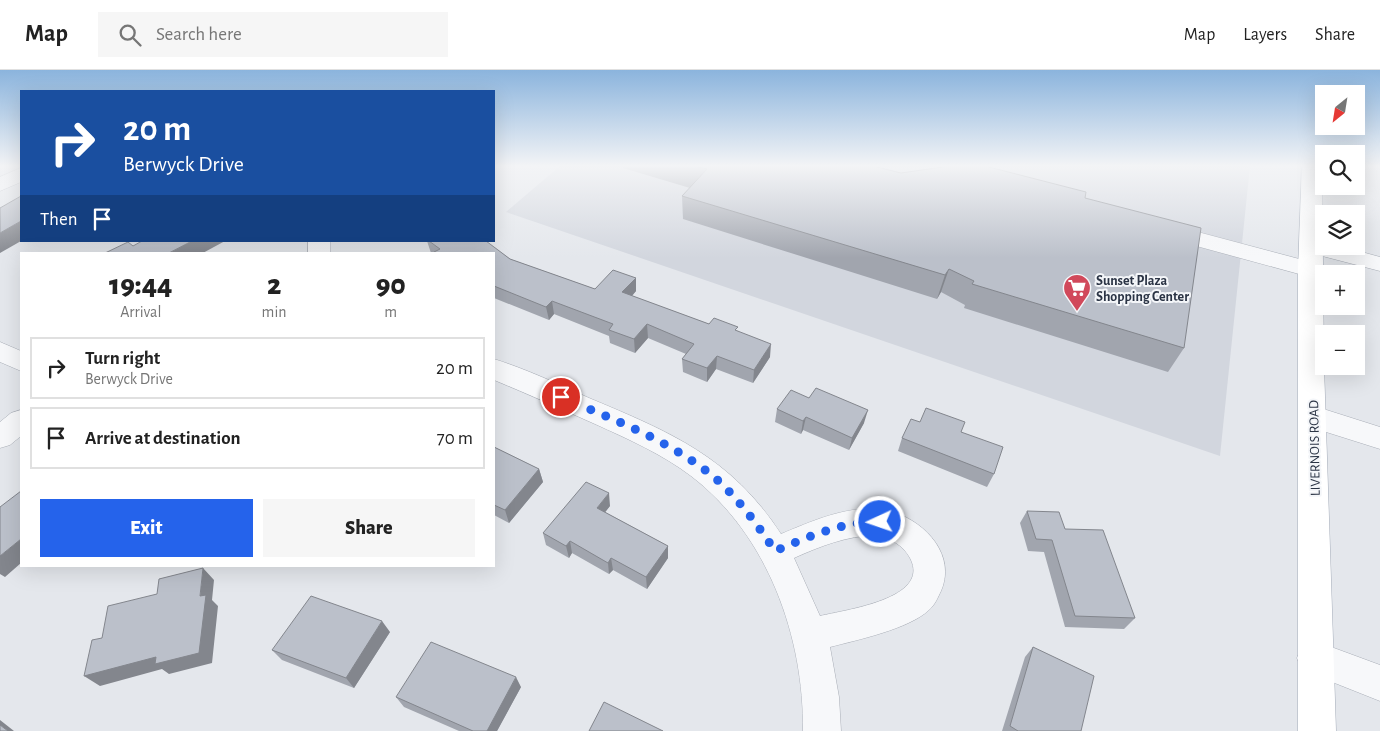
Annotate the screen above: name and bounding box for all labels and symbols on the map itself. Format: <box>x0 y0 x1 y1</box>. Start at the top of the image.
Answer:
north arrow <box>1315 85 1365 135</box>
supermarket icon: Sunset Plaza Shopping Center <box>1062 273 1092 312</box>
place label: Sunset Plaza Shopping Center <box>1096 274 1189 304</box>
pin <box>540 376 582 418</box>
street label: LIVERNOIS ROAD <box>1307 400 1323 496</box>
position arrow <box>853 495 905 547</box>

